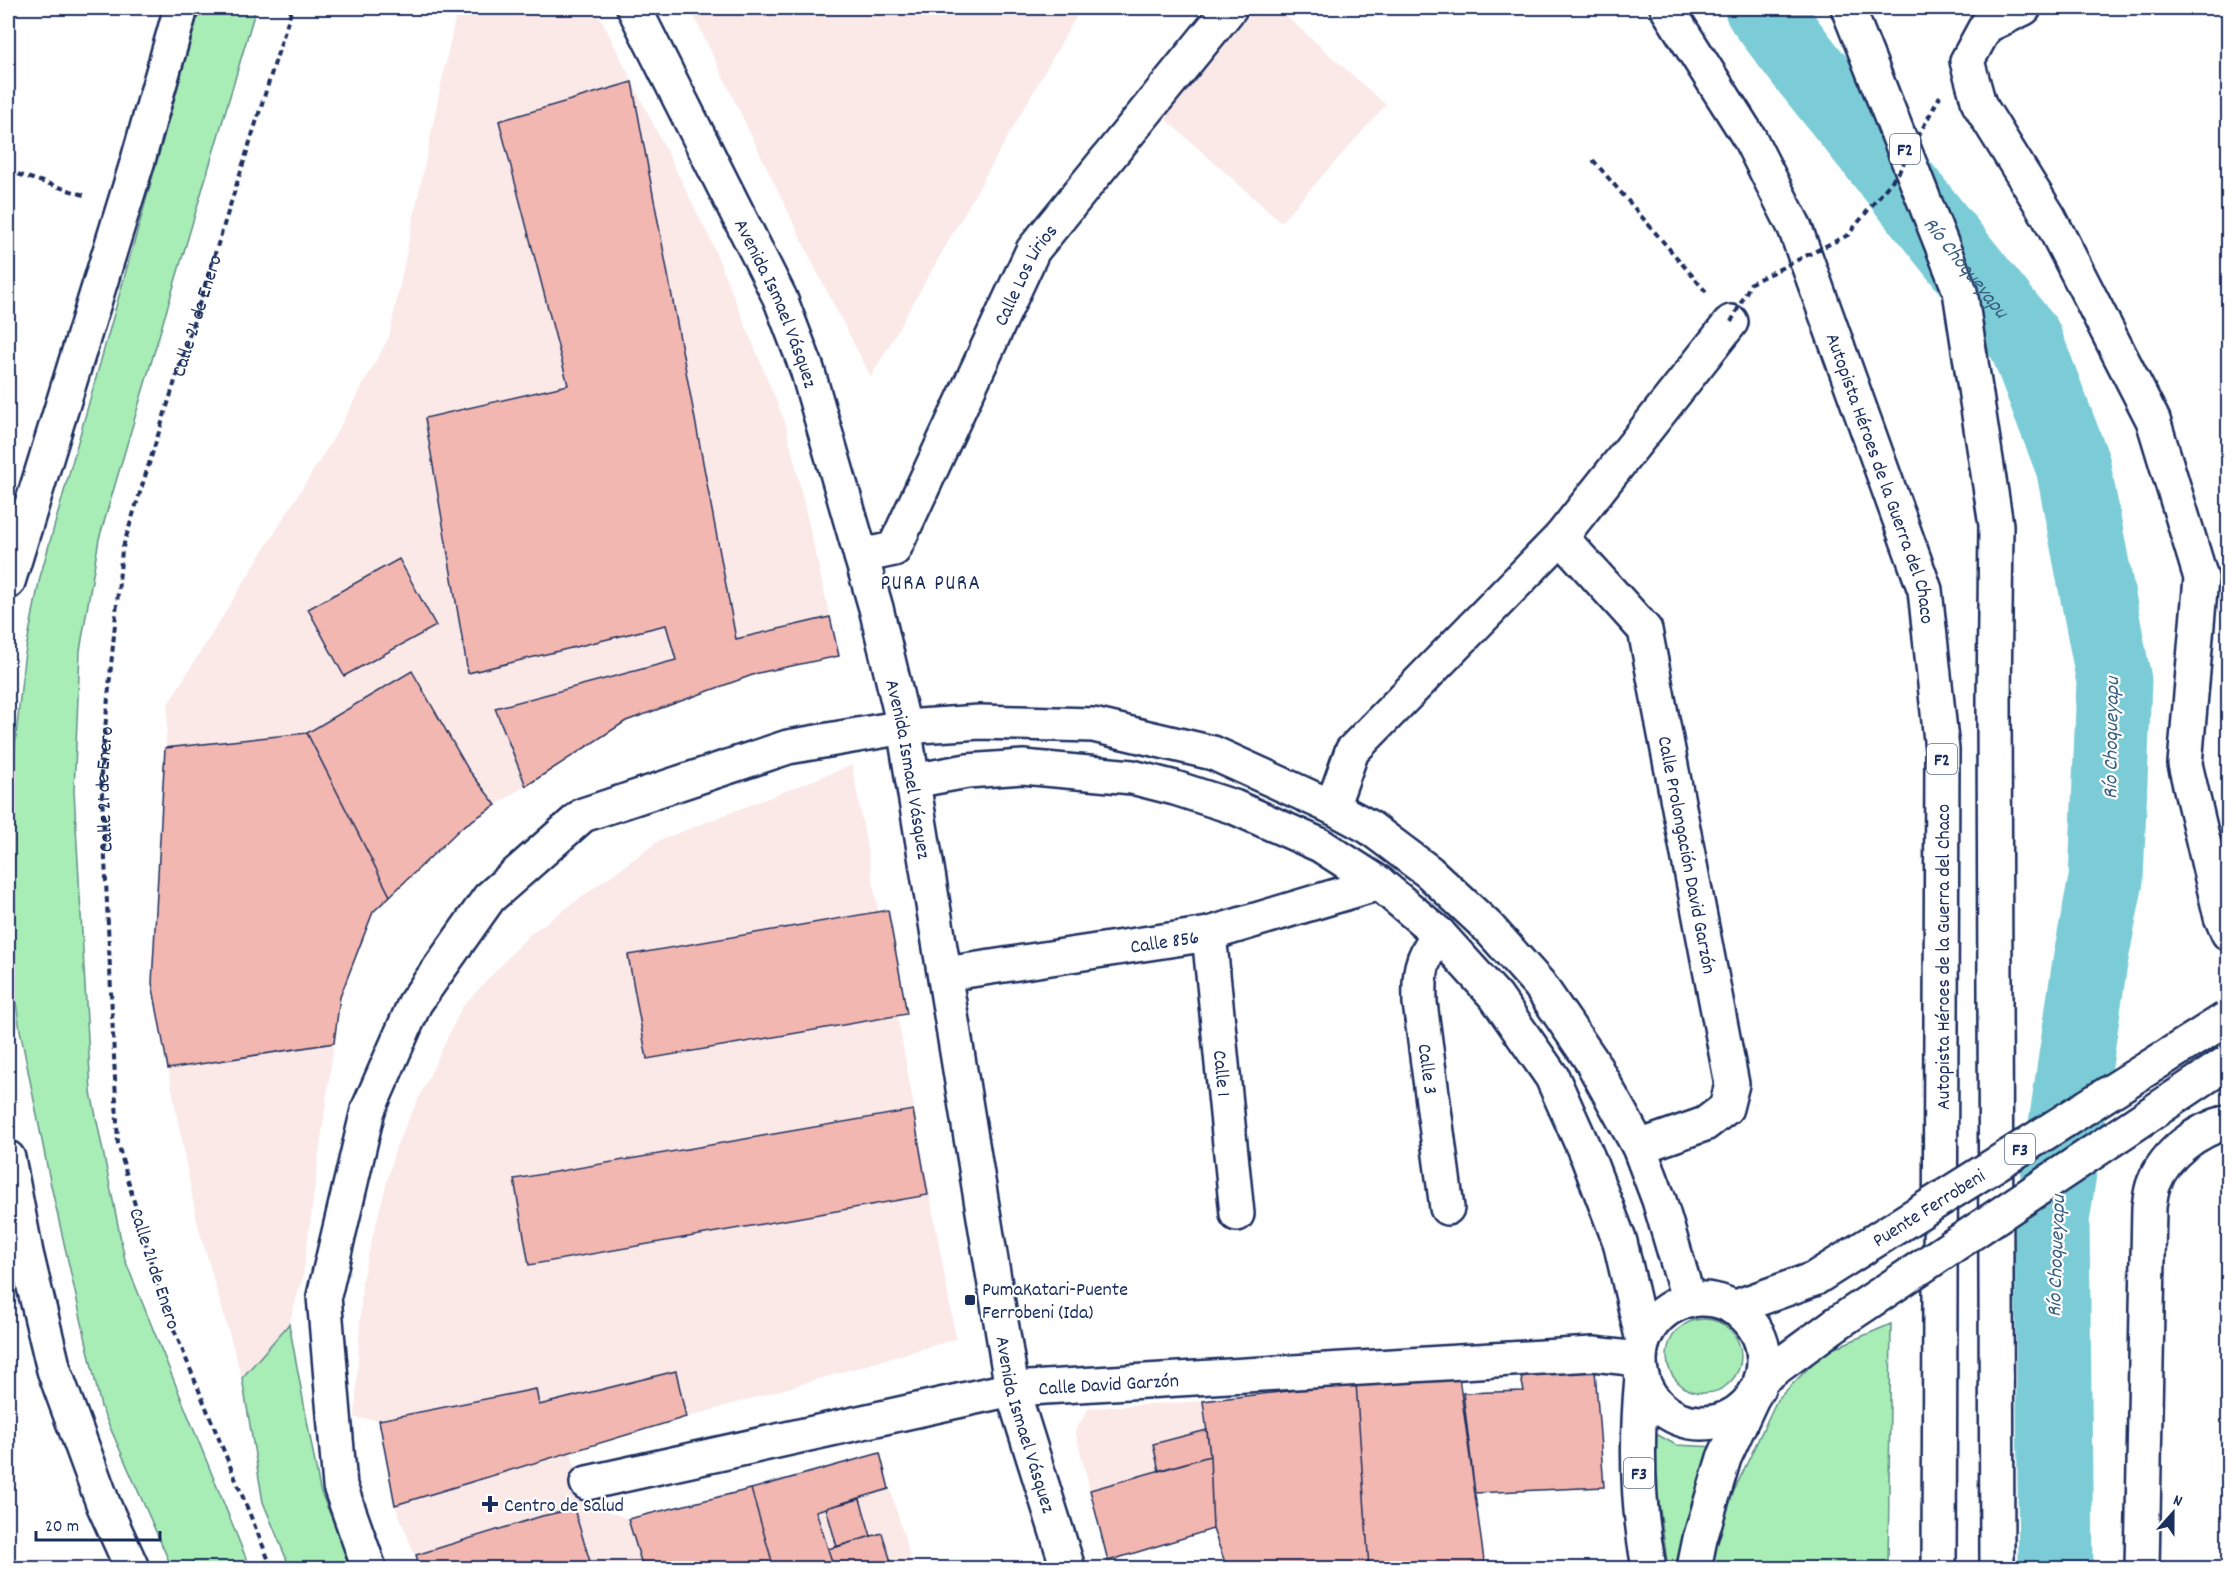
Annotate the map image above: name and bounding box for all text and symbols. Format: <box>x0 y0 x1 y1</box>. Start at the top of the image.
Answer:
road number: F2 <box>1890 134 1920 164</box>
water label: Río Choqueyapu <box>1914 212 2015 327</box>
street label: Avenida Ismael Vásquez <box>725 215 823 392</box>
street label: Calle Los Lirios <box>989 219 1066 331</box>
street label: Calle 21 de Enero <box>166 252 231 381</box>
street label: Autopista Héroes de la Guerra del Chaco <box>1817 330 1940 625</box>
district label: PURA PURA <box>880 570 982 600</box>
water label: Río Choqueyapu <box>2097 675 2129 799</box>
street label: Avenida Ismael Vásquez <box>876 677 936 862</box>
street label: Calle 21 de Enero <box>90 725 122 853</box>
street label: Calle Prolongación David Garzón <box>1649 734 1722 976</box>
road number: F2 <box>1927 744 1957 774</box>
street label: Autopista Héroes de la Guerra del Chaco <box>1931 804 1959 1110</box>
street label: Calle 856 <box>1129 925 1201 963</box>
street label: Calle 3 <box>1408 1042 1443 1096</box>
street label: Calle 1 <box>1204 1049 1236 1098</box>
road number: F3 <box>2005 1134 2035 1164</box>
street label: Puente Ferrobeni <box>1868 1163 1992 1256</box>
water label: Río Choqueyapu <box>2041 1193 2075 1318</box>
street label: Calle 21 de Enero <box>120 1205 186 1333</box>
place label: PumaKatari-Puente Ferrobeni (Ida) <box>982 1277 1128 1328</box>
marker: PumaKatari-Puente Ferrobeni (Ida) <box>963 1293 977 1307</box>
street label: Avenida Ismael Vásquez <box>987 1334 1061 1517</box>
street label: Calle David Garzón <box>1038 1368 1180 1404</box>
road number: F3 <box>1624 1458 1654 1488</box>
north arrow <box>2143 1483 2203 1543</box>
text: N <box>2170 1489 2185 1514</box>
place label: Centro de Salud <box>504 1493 624 1521</box>
marker: Centro de Salud <box>481 1495 499 1513</box>
scale bar <box>36 1504 160 1542</box>
text: 20 m <box>45 1515 79 1540</box>

